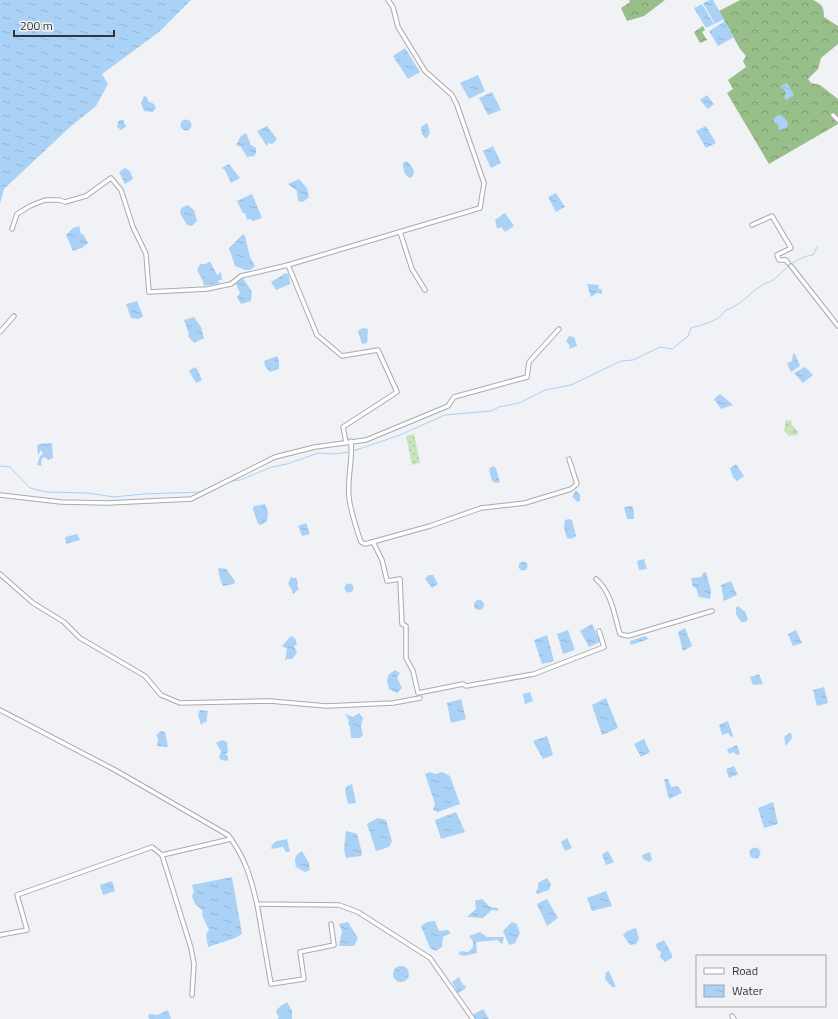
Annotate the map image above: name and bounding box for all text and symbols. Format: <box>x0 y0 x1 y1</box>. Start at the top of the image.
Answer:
scale bar <box>14 12 114 38</box>
text: 200 m <box>20 16 53 35</box>
legend <box>696 955 826 1007</box>
text: Road <box>732 961 758 980</box>
text: Water <box>732 981 763 1000</box>

